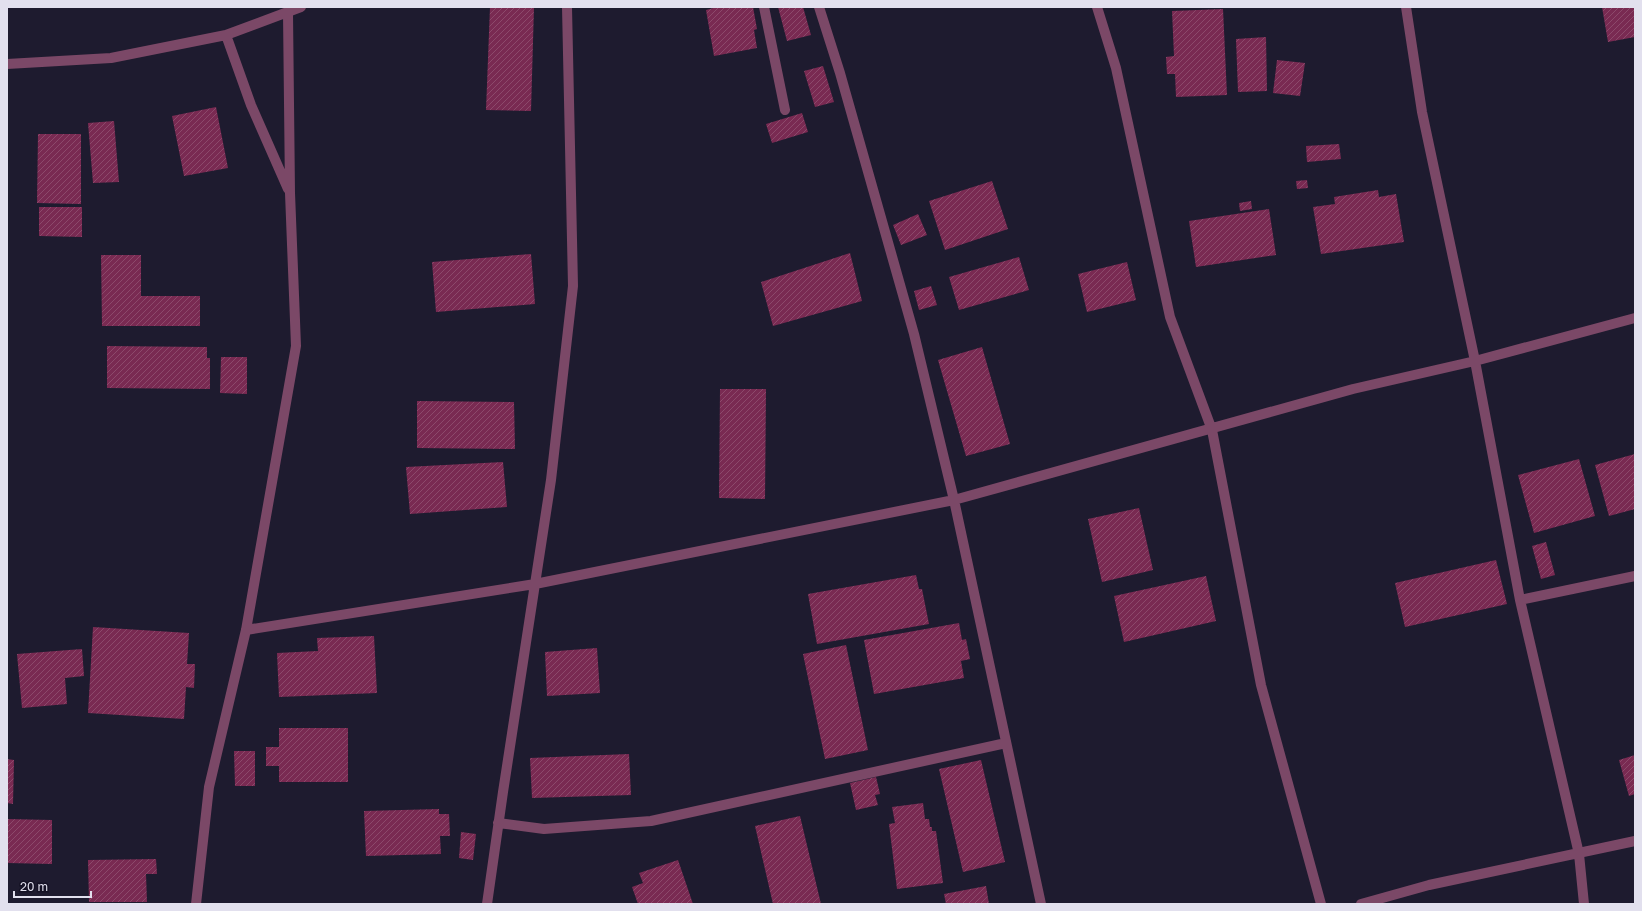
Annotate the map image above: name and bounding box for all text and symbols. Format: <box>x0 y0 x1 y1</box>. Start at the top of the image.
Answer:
scale bar <box>14 873 91 899</box>
text: 20 m <box>20 879 48 894</box>

